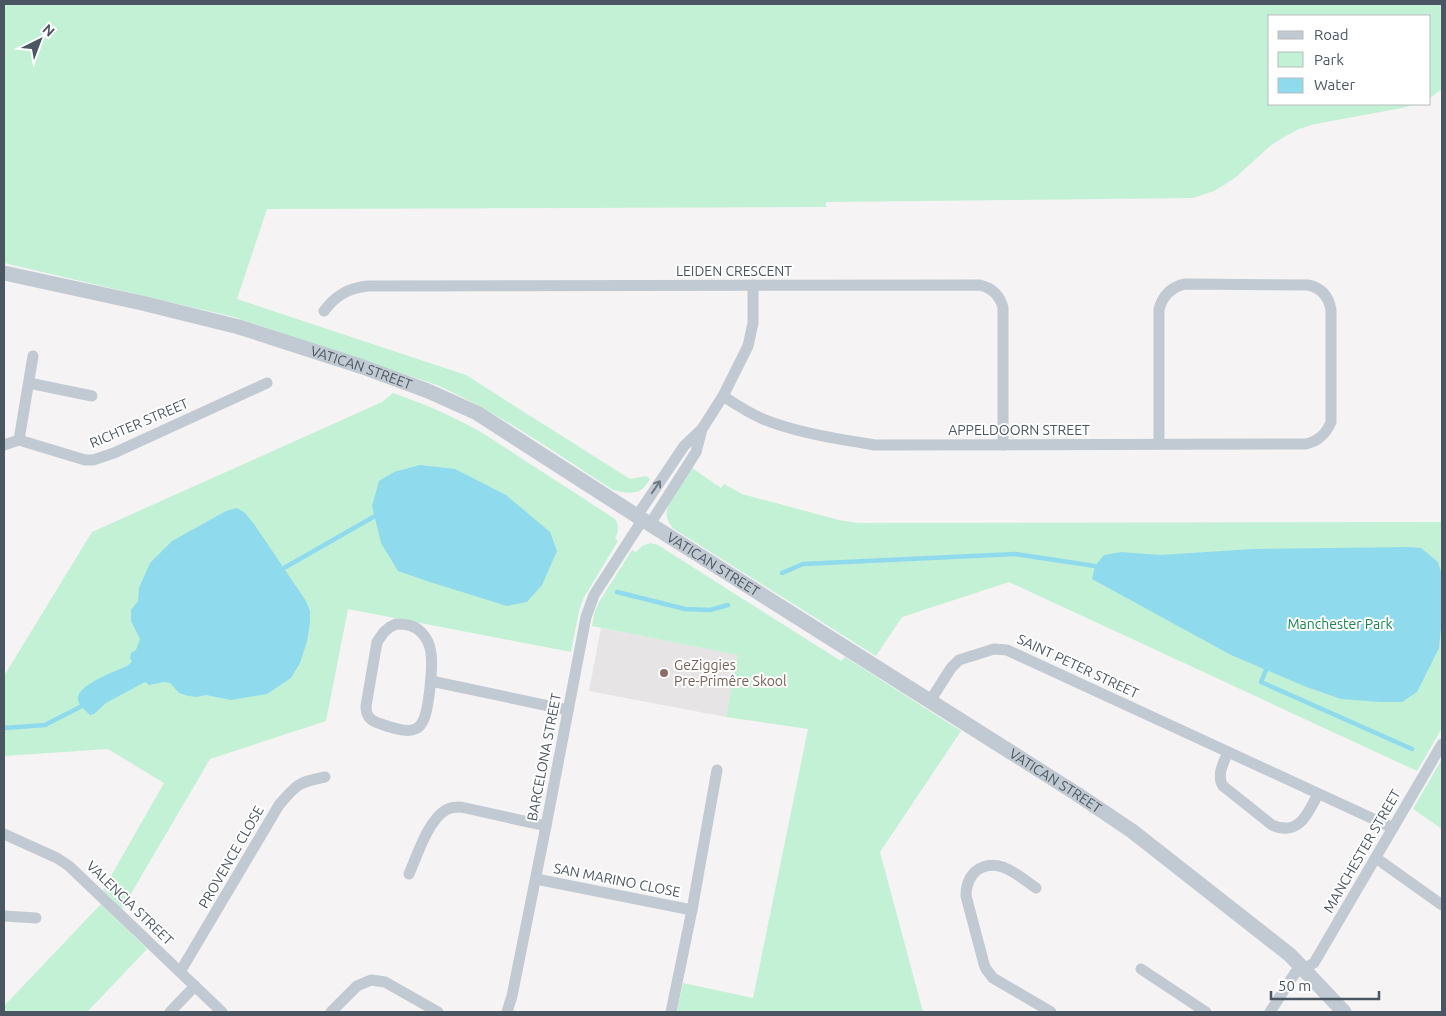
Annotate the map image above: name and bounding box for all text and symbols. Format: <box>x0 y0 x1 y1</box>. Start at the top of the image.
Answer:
north arrow <box>15 15 65 65</box>
legend <box>1268 15 1431 105</box>
text: N <box>39 21 58 40</box>
text: Road <box>1314 26 1349 43</box>
text: Park <box>1314 51 1344 68</box>
text: Water <box>1314 76 1355 93</box>
street label: LEIDEN CRESCENT <box>676 263 792 279</box>
street label: VATICAN STREET <box>308 343 415 393</box>
street label: RICHTER STREET <box>87 395 191 451</box>
street label: APPELDOORN STREET <box>948 422 1090 438</box>
one-way arrow <box>651 480 661 494</box>
street label: VATICAN STREET <box>664 529 763 600</box>
park label: Manchester Park <box>1287 616 1393 632</box>
street label: SAINT PETER STREET <box>1015 631 1141 701</box>
place label: GeZiggies Pre-Primêre Skool <box>674 657 787 689</box>
marker: GeZiggies Pre-Primêre Skool <box>658 667 670 679</box>
street label: BARCELONA STREET <box>524 691 564 822</box>
street label: VATICAN STREET <box>1006 745 1105 816</box>
street label: MANCHESTER STREET <box>1320 786 1404 915</box>
street label: PROVENCE CLOSE <box>195 803 267 911</box>
street label: VALENCIA STREET <box>83 858 177 949</box>
street label: SAN MARINO CLOSE <box>552 860 682 900</box>
scale bar <box>1271 968 1378 1000</box>
text: 50 m <box>1278 977 1311 994</box>

